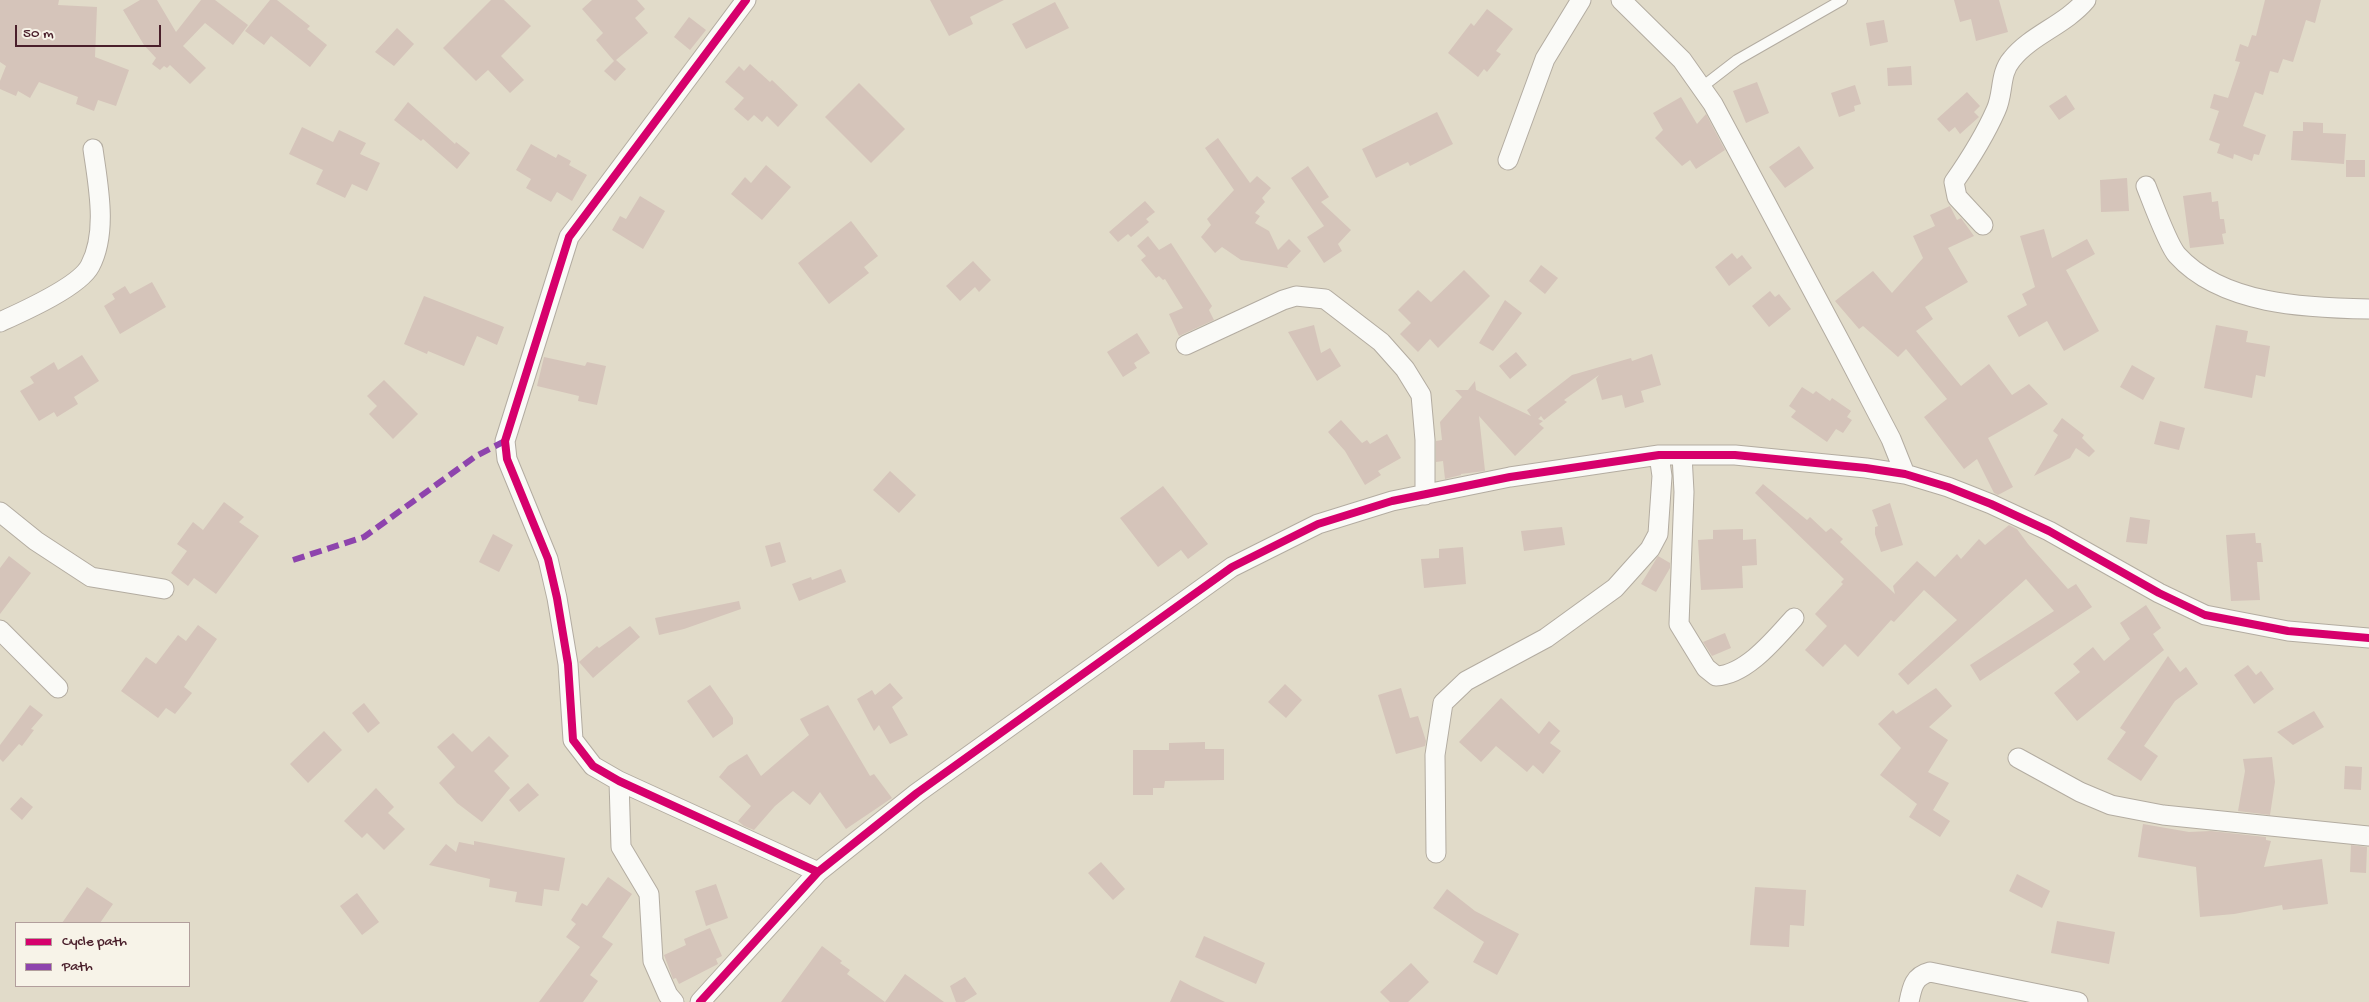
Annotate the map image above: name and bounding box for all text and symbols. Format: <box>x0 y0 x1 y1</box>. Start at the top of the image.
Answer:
scale bar <box>18 15 164 47</box>
text: 50 m <box>23 25 54 43</box>
legend <box>15 922 190 987</box>
text: Cycle path <box>62 933 127 951</box>
text: Path <box>62 958 93 976</box>

